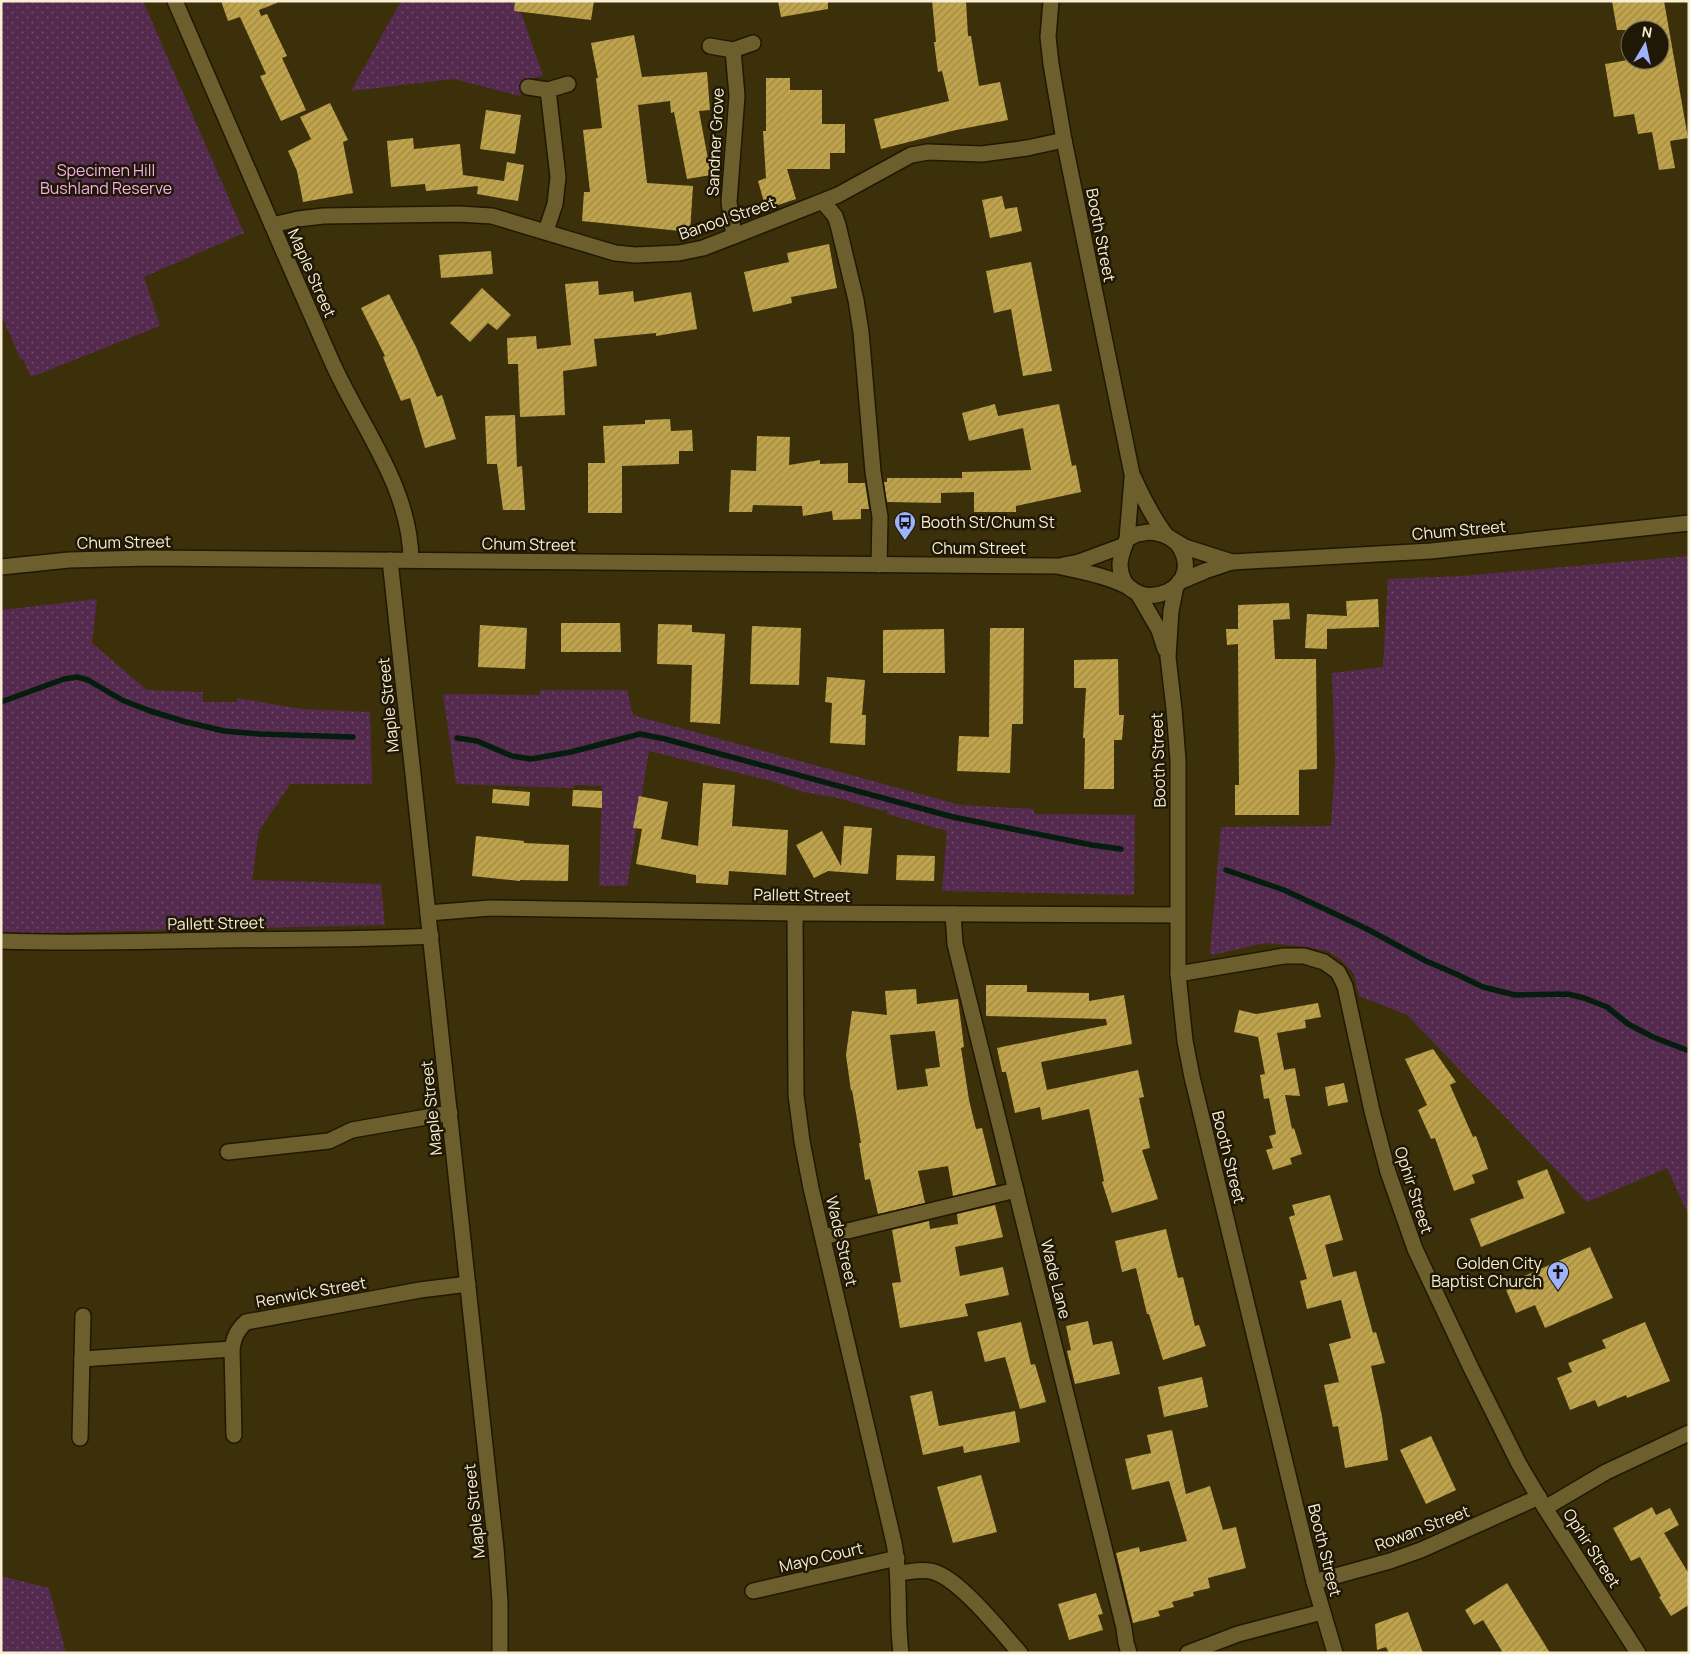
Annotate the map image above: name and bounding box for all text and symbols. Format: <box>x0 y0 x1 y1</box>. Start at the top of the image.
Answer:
north arrow <box>1620 20 1670 70</box>
text: N <box>1641 21 1654 42</box>
street label: Sandner Grove <box>701 87 729 197</box>
park label: Specimen Hill Bushland Reserve <box>40 159 172 199</box>
street label: Booth Street <box>1081 186 1121 284</box>
street label: Banool Street <box>676 191 778 245</box>
street label: Maple Street <box>283 225 341 321</box>
bus stop icon: Booth St/Chum St <box>893 510 917 541</box>
place label: Booth St/Chum St <box>921 511 1055 533</box>
street label: Chum Street <box>1411 515 1507 545</box>
street label: Chum Street <box>77 530 171 554</box>
street label: Chum Street <box>482 532 576 556</box>
street label: Chum Street <box>932 537 1026 559</box>
street label: Maple Street <box>372 657 404 753</box>
street label: Booth Street <box>1145 712 1171 808</box>
street label: Pallett Street <box>753 883 851 907</box>
street label: Pallett Street <box>167 911 265 935</box>
street label: Maple Street <box>415 1060 447 1156</box>
street label: Booth Street <box>1207 1108 1251 1206</box>
street label: Ophir Street <box>1390 1144 1438 1236</box>
street label: Wade Street <box>821 1194 863 1288</box>
street label: Wade Lane <box>1036 1237 1076 1321</box>
place label: Golden City Baptist Church <box>1431 1252 1543 1292</box>
church icon: Golden City Baptist Church <box>1546 1260 1570 1291</box>
street label: Renwick Street <box>254 1271 368 1313</box>
street label: Maple Street <box>458 1463 490 1559</box>
street label: Rowan Street <box>1372 1500 1472 1556</box>
street label: Booth Street <box>1303 1501 1347 1599</box>
street label: Ophir Street <box>1558 1504 1626 1592</box>
street label: Mayo Court <box>777 1537 865 1577</box>

